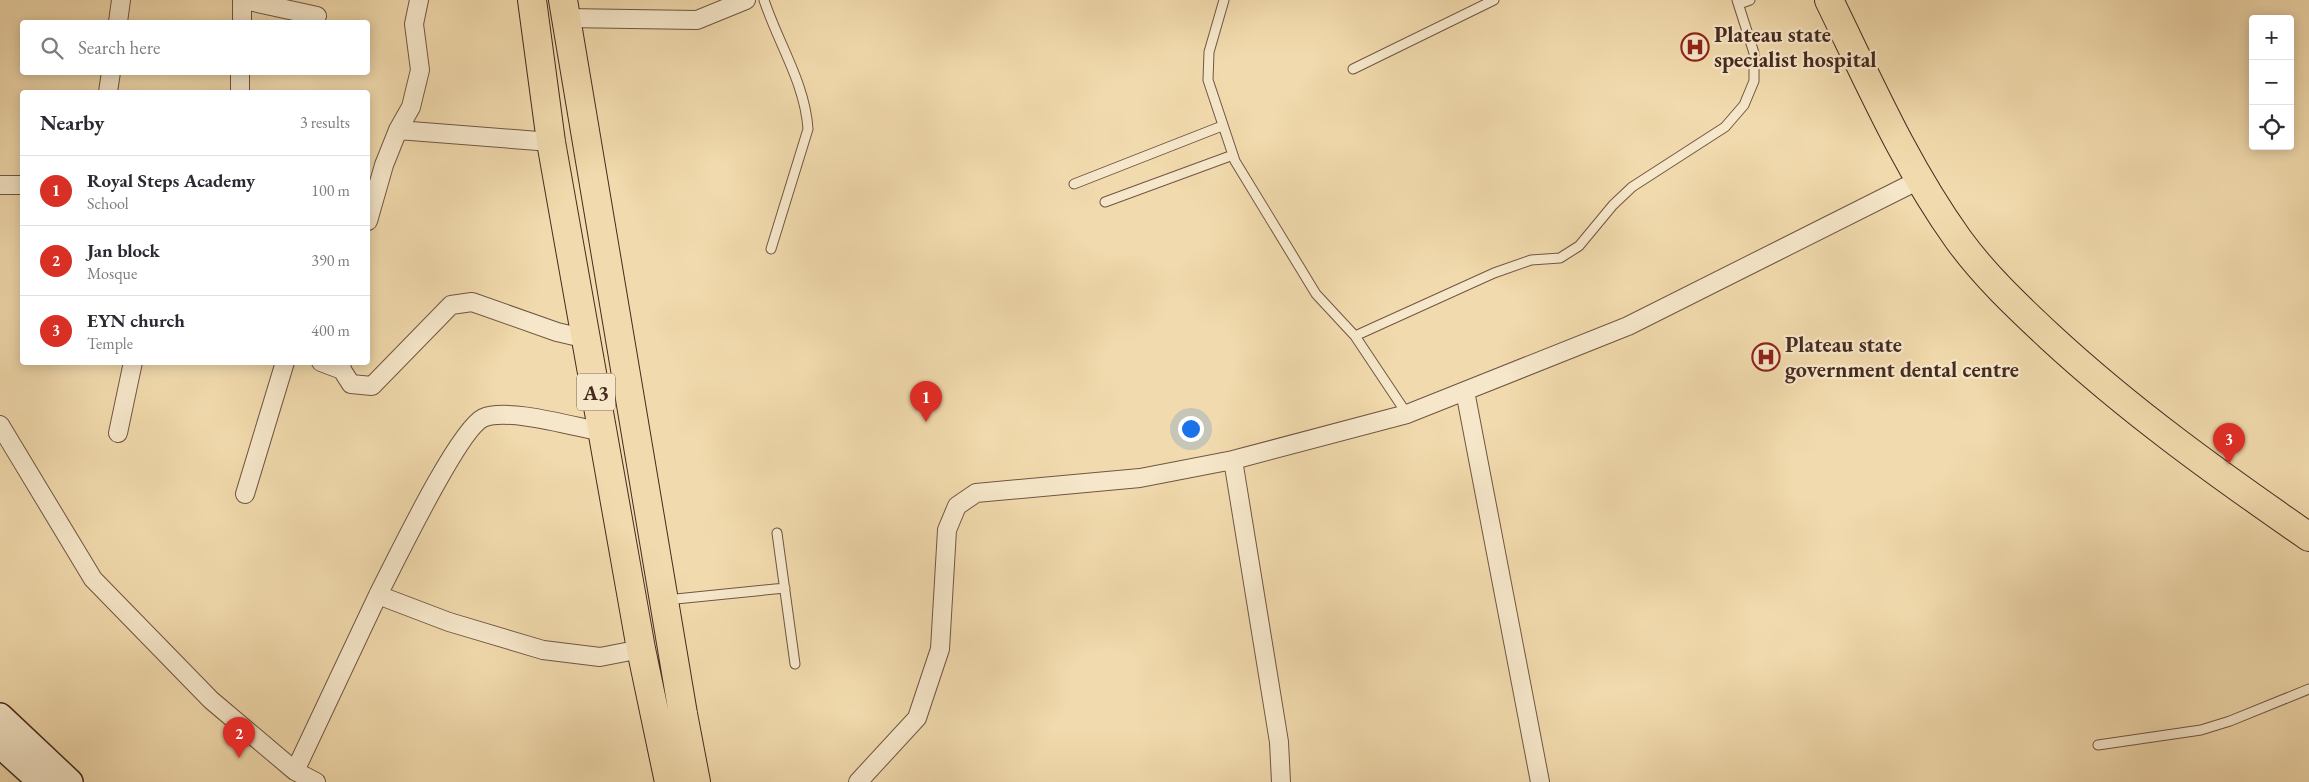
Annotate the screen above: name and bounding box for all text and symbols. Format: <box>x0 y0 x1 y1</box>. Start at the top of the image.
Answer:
map controls <box>2249 15 2294 150</box>
button: + <box>2249 15 2294 60</box>
search box <box>20 20 370 75</box>
place label: Plateau state specialist hospital <box>1714 20 1877 74</box>
hospital icon: Plateau state specialist hospital <box>1680 32 1710 62</box>
icon: search <box>38 34 66 62</box>
text: Search here <box>78 35 160 60</box>
button: − <box>2249 60 2294 105</box>
button: locate <box>2249 105 2294 150</box>
text: Nearby <box>40 109 104 136</box>
text: 3 results <box>300 112 350 133</box>
text: Royal Steps Academy <box>87 168 255 193</box>
text: 1 <box>52 180 60 201</box>
text: 100 m <box>311 180 350 201</box>
text: School <box>87 193 129 214</box>
text: Jan block <box>87 238 160 263</box>
text: 2 <box>52 250 60 271</box>
text: 390 m <box>311 250 350 271</box>
text: Mosque <box>87 263 137 284</box>
text: EYN church <box>87 308 185 333</box>
text: 3 <box>52 320 60 341</box>
text: 400 m <box>311 320 350 341</box>
place label: Plateau state government dental centre <box>1785 330 2019 384</box>
text: Temple <box>87 333 133 354</box>
hospital icon: Plateau state government dental centre <box>1751 342 1781 372</box>
road number: A3 <box>577 374 615 411</box>
pin: 1 <box>910 381 942 422</box>
your location <box>1178 416 1204 442</box>
pin: 3 <box>2213 423 2245 464</box>
pin: 2 <box>223 717 255 758</box>

